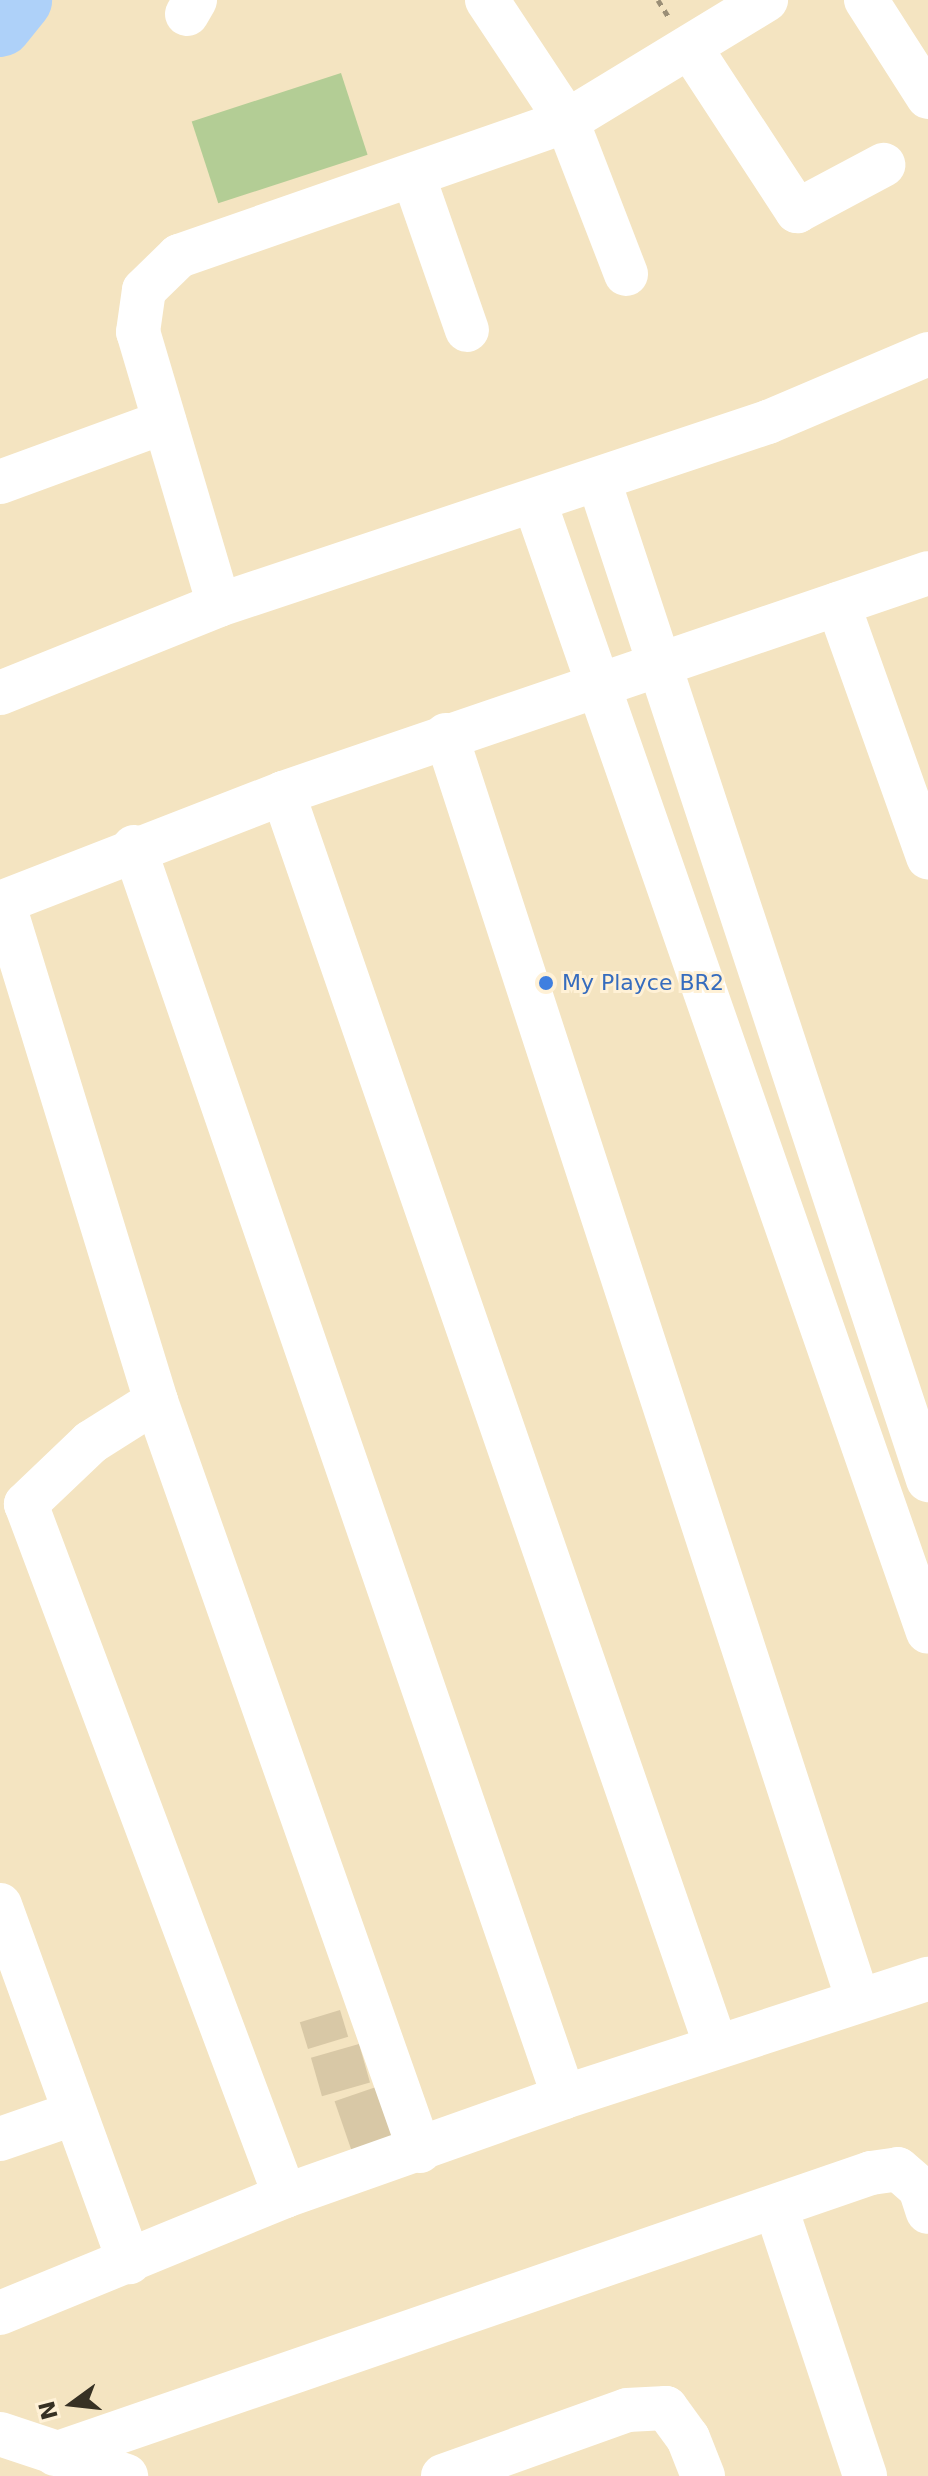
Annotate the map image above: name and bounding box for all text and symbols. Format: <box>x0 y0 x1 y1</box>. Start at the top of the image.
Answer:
place label: My Playce BR2 <box>562 970 724 996</box>
marker: My Playce BR2 <box>537 974 555 992</box>
north arrow <box>32 2364 112 2444</box>
text: N <box>34 2398 63 2422</box>

